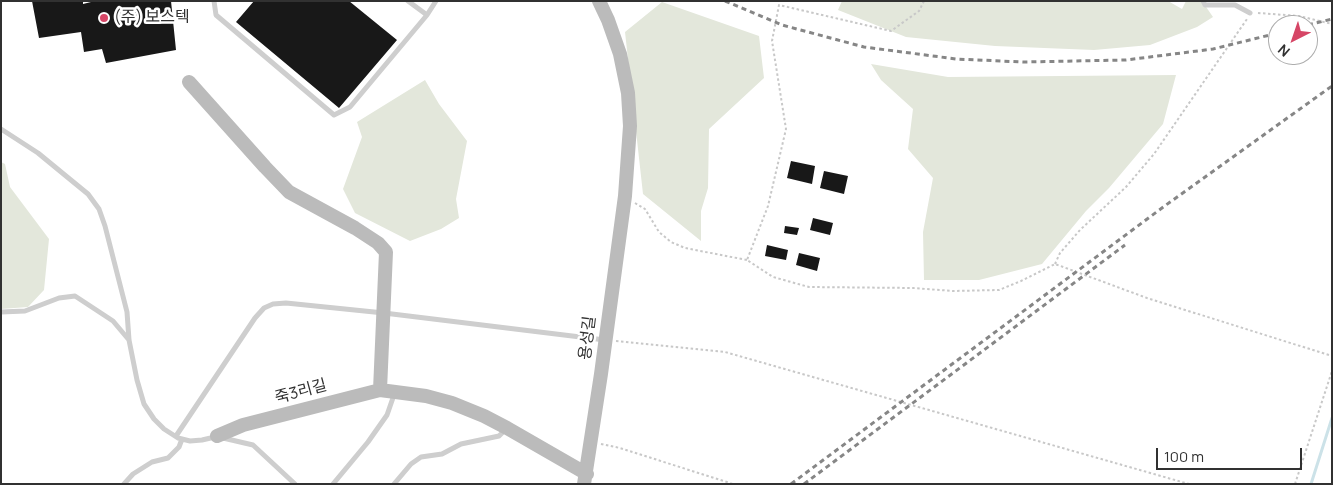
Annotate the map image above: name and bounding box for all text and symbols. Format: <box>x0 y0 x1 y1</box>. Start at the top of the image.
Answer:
place label: (주) 보스텍 <box>114 8 190 28</box>
marker: (주) 보스텍 <box>98 12 110 24</box>
north arrow <box>1268 15 1318 65</box>
text: N <box>1273 40 1294 61</box>
street label: 용성길 <box>576 315 600 361</box>
street label: 죽3리길 <box>273 376 329 408</box>
scale bar <box>1158 438 1304 470</box>
text: 100 m <box>1164 446 1204 467</box>

